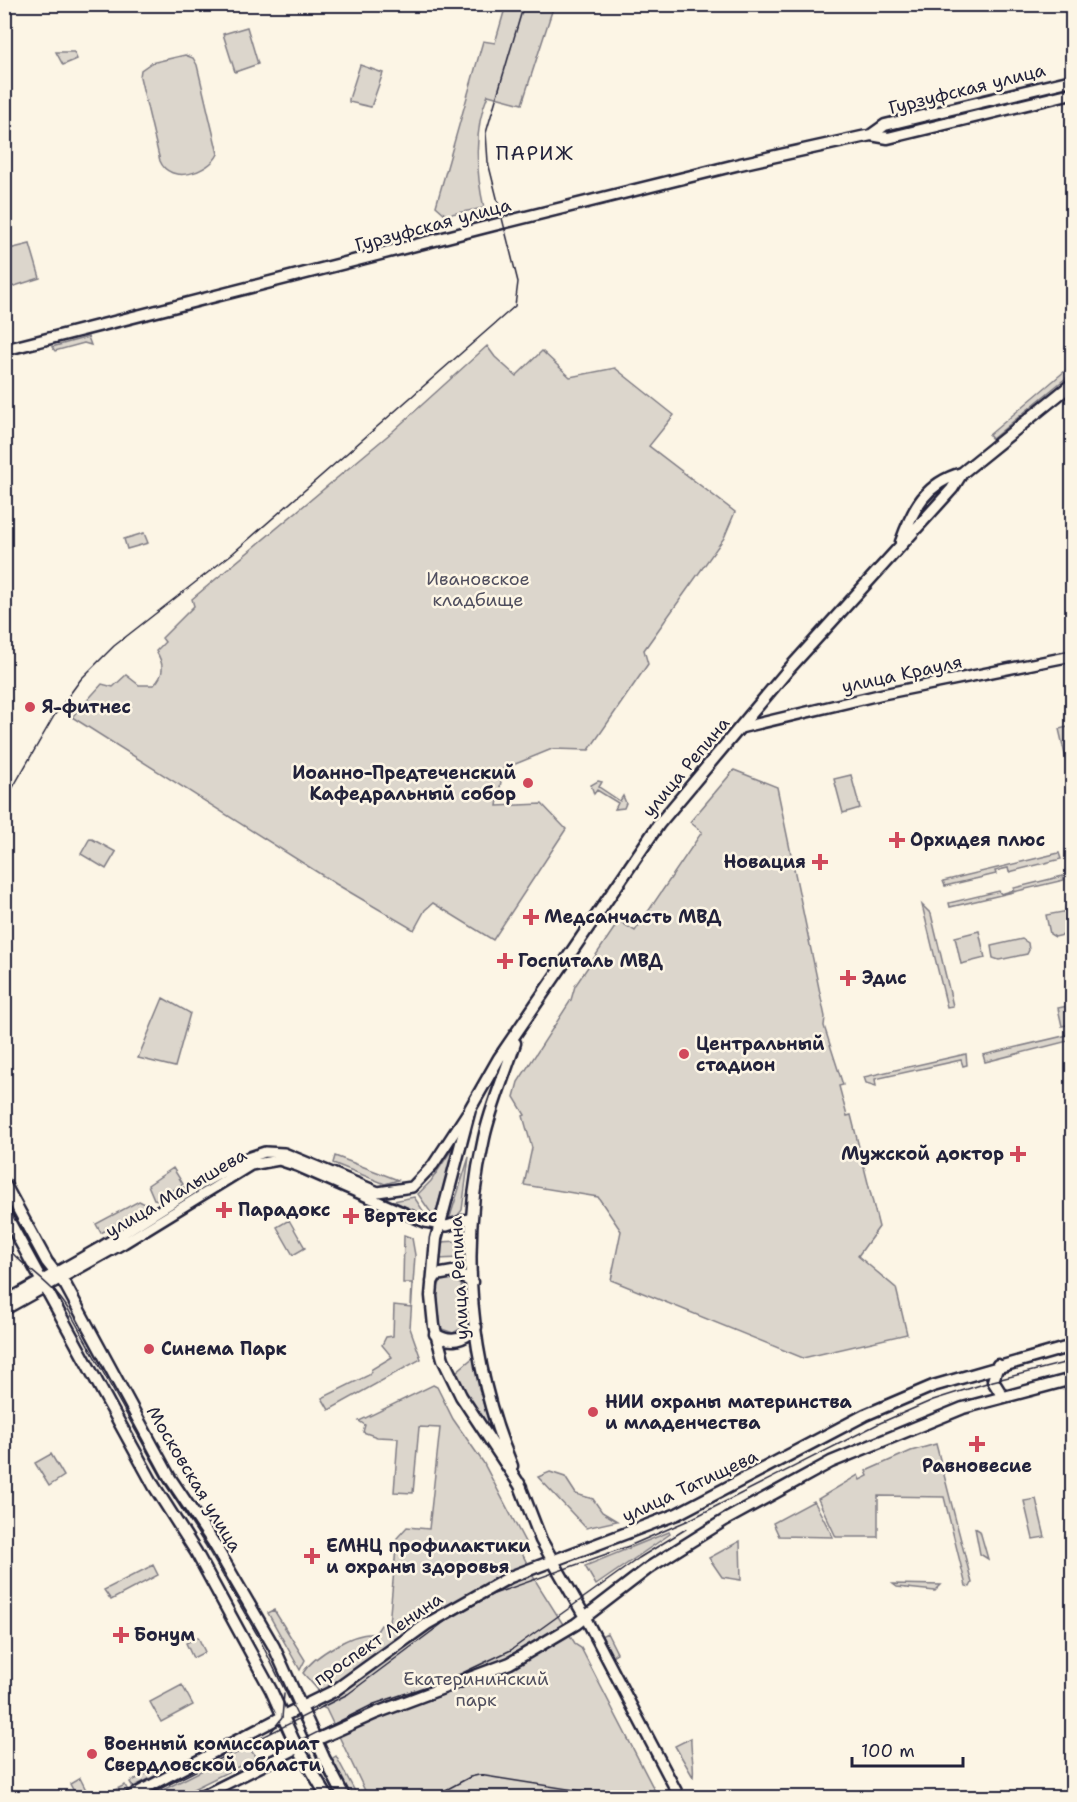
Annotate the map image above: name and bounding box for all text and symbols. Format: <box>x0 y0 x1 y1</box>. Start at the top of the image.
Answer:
street label: Гурзуфская улица <box>886 58 1048 120</box>
district label: ПАРИЖ <box>496 140 574 166</box>
street label: Гурзуфская улица <box>352 193 514 257</box>
park label: Ивановское кладбище <box>426 567 530 612</box>
street label: улица Крауля <box>839 650 965 698</box>
place label: Я-фитнес <box>42 695 131 719</box>
marker: Я-фитнес <box>23 700 37 714</box>
street label: улица Репина <box>637 712 735 822</box>
place label: Иоанно-Предтеченский Кафедральный собор <box>292 761 516 806</box>
marker: Иоанно-Предтеченский Кафедральный собор <box>521 776 535 790</box>
place label: Орхидея плюс <box>910 828 1045 852</box>
marker: Орхидея плюс <box>888 831 906 849</box>
place label: Новация <box>723 850 806 874</box>
marker: Новация <box>811 853 829 871</box>
place label: Медсанчасть МВД <box>544 905 722 929</box>
marker: Медсанчасть МВД <box>522 908 540 926</box>
place label: Госпиталь МВД <box>518 949 663 973</box>
marker: Госпиталь МВД <box>496 952 514 970</box>
place label: Эдис <box>862 966 907 990</box>
marker: Эдис <box>839 969 857 987</box>
place label: Центральный стадион <box>696 1032 825 1077</box>
marker: Центральный стадион <box>677 1047 691 1061</box>
place label: Мужской доктор <box>841 1142 1004 1166</box>
street label: улица Малышева <box>101 1143 251 1243</box>
marker: Мужской доктор <box>1009 1145 1027 1163</box>
place label: Парадокс <box>238 1198 331 1222</box>
marker: Парадокс <box>215 1201 233 1219</box>
place label: Вертекс <box>364 1204 438 1228</box>
marker: Вертекс <box>342 1207 360 1225</box>
street label: улица Репина <box>444 1215 474 1341</box>
place label: Синема Парк <box>161 1337 287 1361</box>
marker: Синема Парк <box>142 1342 156 1356</box>
place label: НИИ охраны материнства и младенчества <box>605 1390 853 1435</box>
street label: Московская улица <box>141 1402 247 1556</box>
marker: НИИ охраны материнства и младенчества <box>586 1405 600 1419</box>
marker: Равновесие <box>968 1435 986 1453</box>
street label: улица Татищева <box>618 1444 762 1528</box>
place label: Равновесие <box>922 1454 1032 1478</box>
place label: ЕМНЦ профилактики и охраны здоровья <box>326 1534 531 1579</box>
marker: ЕМНЦ профилактики и охраны здоровья <box>303 1547 321 1565</box>
street label: проспект Ленина <box>309 1587 447 1691</box>
place label: Бонум <box>134 1623 195 1647</box>
marker: Бонум <box>112 1626 130 1644</box>
park label: Екатерининский парк <box>403 1667 549 1712</box>
scale bar <box>852 1730 963 1768</box>
place label: Военный комиссариат Свердловской области <box>104 1732 321 1777</box>
text: 100 m <box>861 1739 915 1763</box>
marker: Военный комиссариат Свердловской области <box>85 1747 99 1761</box>

